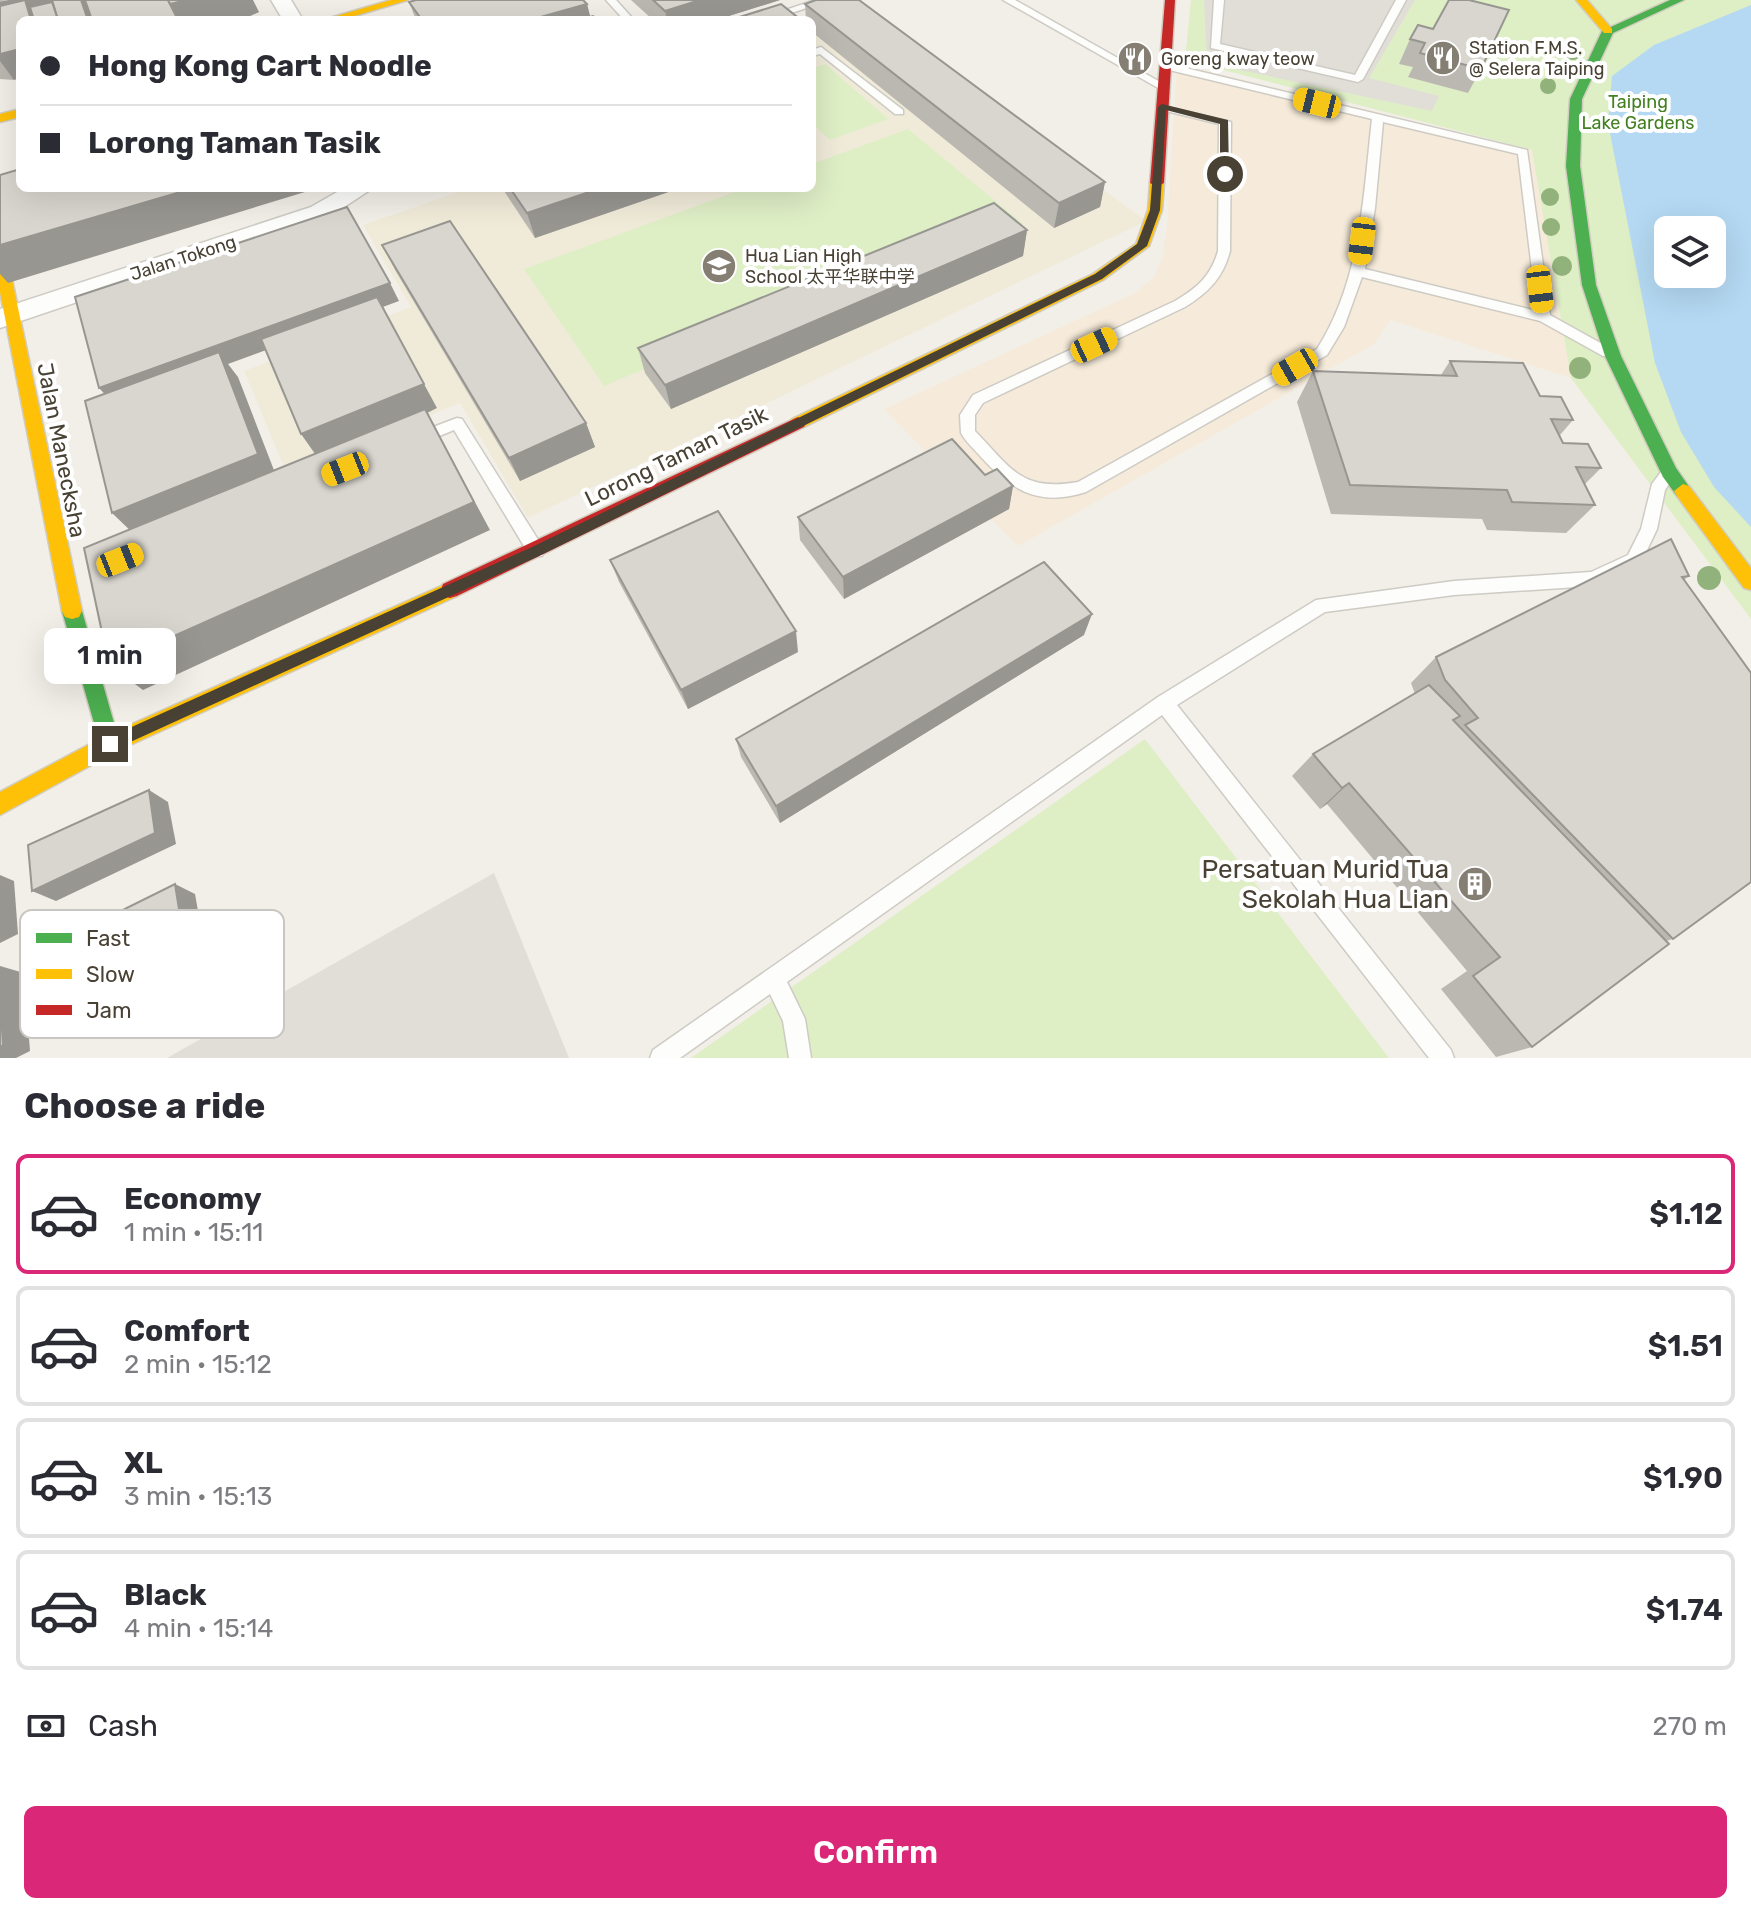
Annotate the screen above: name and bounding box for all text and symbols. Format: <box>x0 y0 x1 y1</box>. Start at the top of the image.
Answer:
place label: Station F.M.S. @ Selera Taiping <box>1469 37 1605 80</box>
restaurant icon: Station F.M.S. @ Selera Taiping <box>1424 39 1462 77</box>
restaurant icon: Goreng kway teow <box>1116 40 1154 78</box>
text: Hong Kong Cart Noodle <box>88 48 432 84</box>
place label: Goreng kway teow <box>1161 48 1315 70</box>
car <box>1291 86 1343 120</box>
park label: Taiping Lake Gardens <box>1581 91 1695 134</box>
text: Lorong Taman Tasik <box>88 125 381 161</box>
route start <box>1207 156 1243 192</box>
car <box>1347 216 1377 266</box>
map controls <box>1654 216 1726 288</box>
button: layers <box>1654 216 1726 288</box>
street label: Jalan Tokong <box>127 230 239 286</box>
place label: Hua Lian High School 太平华联中学 <box>745 245 915 288</box>
school or university icon: Hua Lian High School 太平华联中学 <box>700 247 738 285</box>
car <box>1525 264 1555 314</box>
car <box>1067 324 1121 366</box>
car <box>1268 345 1322 389</box>
street label: Jalan Manecksha <box>31 360 92 540</box>
street label: Lorong Taman Tasik <box>580 400 773 512</box>
car <box>318 449 372 489</box>
car <box>93 540 147 580</box>
callout: 1 min <box>44 628 176 684</box>
text: 1 min <box>77 640 143 671</box>
route end <box>92 726 128 762</box>
place label: Persatuan Murid Tua Sekolah Hua Lian <box>1202 854 1449 915</box>
building icon: Persatuan Murid Tua Sekolah Hua Lian <box>1456 865 1494 903</box>
legend <box>20 910 284 1038</box>
text: Fast <box>86 925 131 952</box>
text: Slow <box>86 961 135 988</box>
text: Jam <box>86 997 132 1024</box>
text: Choose a ride <box>24 1084 265 1127</box>
icon: car <box>28 1178 100 1250</box>
text: Economy <box>124 1181 262 1217</box>
text: $1.12 <box>1649 1196 1723 1232</box>
text: 1 min · 15:11 <box>124 1217 263 1248</box>
icon: car <box>28 1310 100 1382</box>
text: Comfort <box>124 1313 250 1349</box>
text: $1.51 <box>1648 1328 1723 1364</box>
text: 2 min · 15:12 <box>124 1349 272 1380</box>
icon: car <box>28 1442 100 1514</box>
text: XL <box>124 1445 163 1481</box>
text: $1.90 <box>1643 1460 1723 1496</box>
text: 3 min · 15:13 <box>124 1481 272 1512</box>
icon: car <box>28 1574 100 1646</box>
text: Black <box>124 1577 207 1613</box>
text: $1.74 <box>1646 1592 1723 1628</box>
text: 4 min · 15:14 <box>124 1613 274 1644</box>
icon: cash <box>24 1704 68 1748</box>
text: Cash <box>88 1708 158 1744</box>
text: 270 m <box>1652 1711 1727 1742</box>
button: Confirm <box>24 1806 1727 1898</box>

